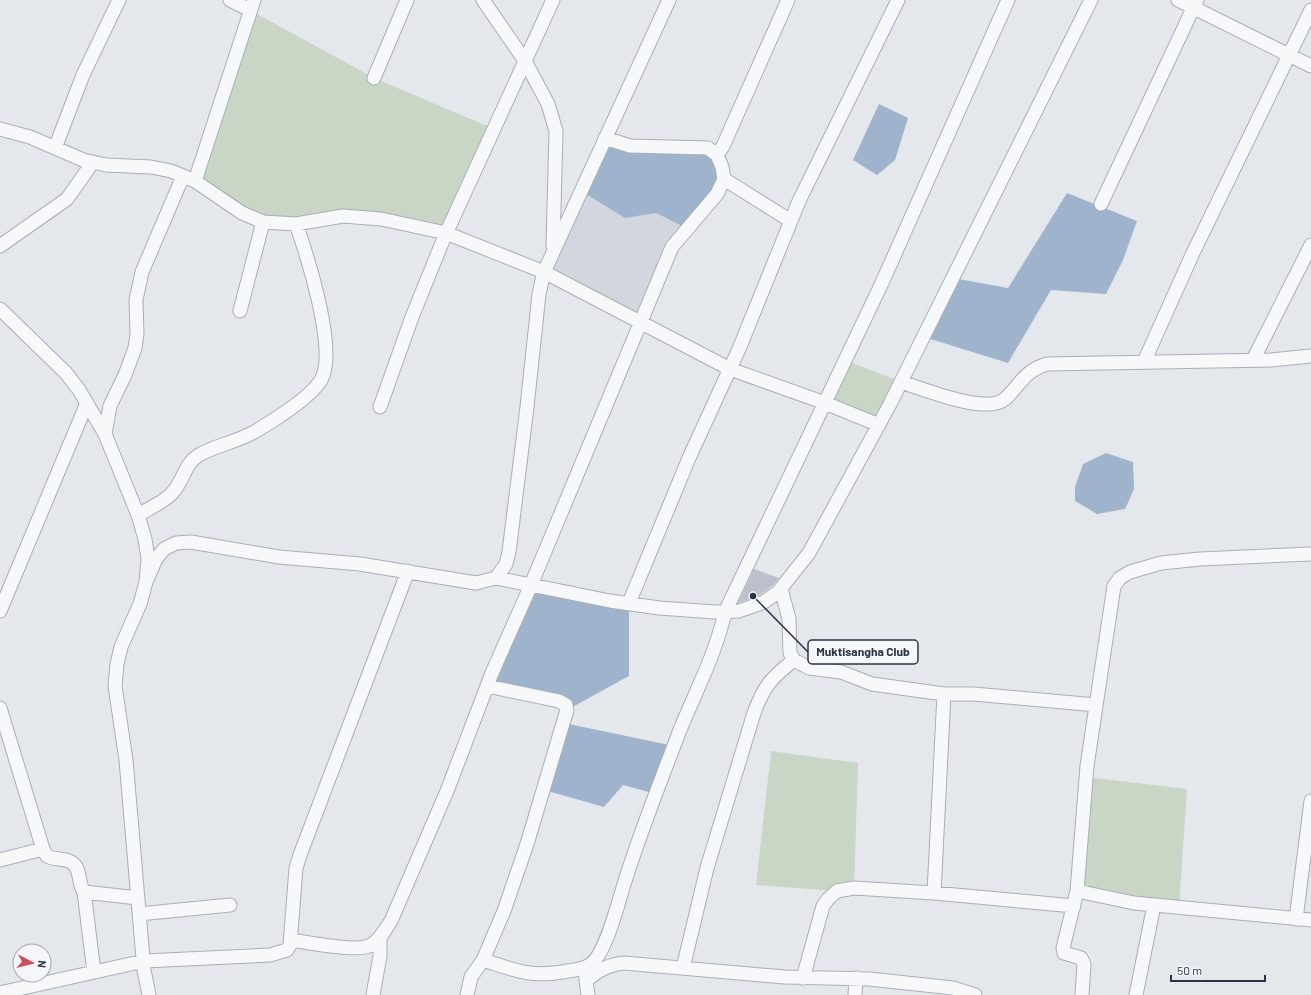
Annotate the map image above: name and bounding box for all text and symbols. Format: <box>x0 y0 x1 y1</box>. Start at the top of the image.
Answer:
callout: Muktisangha Club <box>808 640 918 664</box>
text: Muktisangha Club <box>816 644 910 658</box>
north arrow <box>12 943 52 983</box>
scale bar <box>1171 957 1265 983</box>
text: N <box>36 960 49 969</box>
text: 50 m <box>1177 963 1202 977</box>

